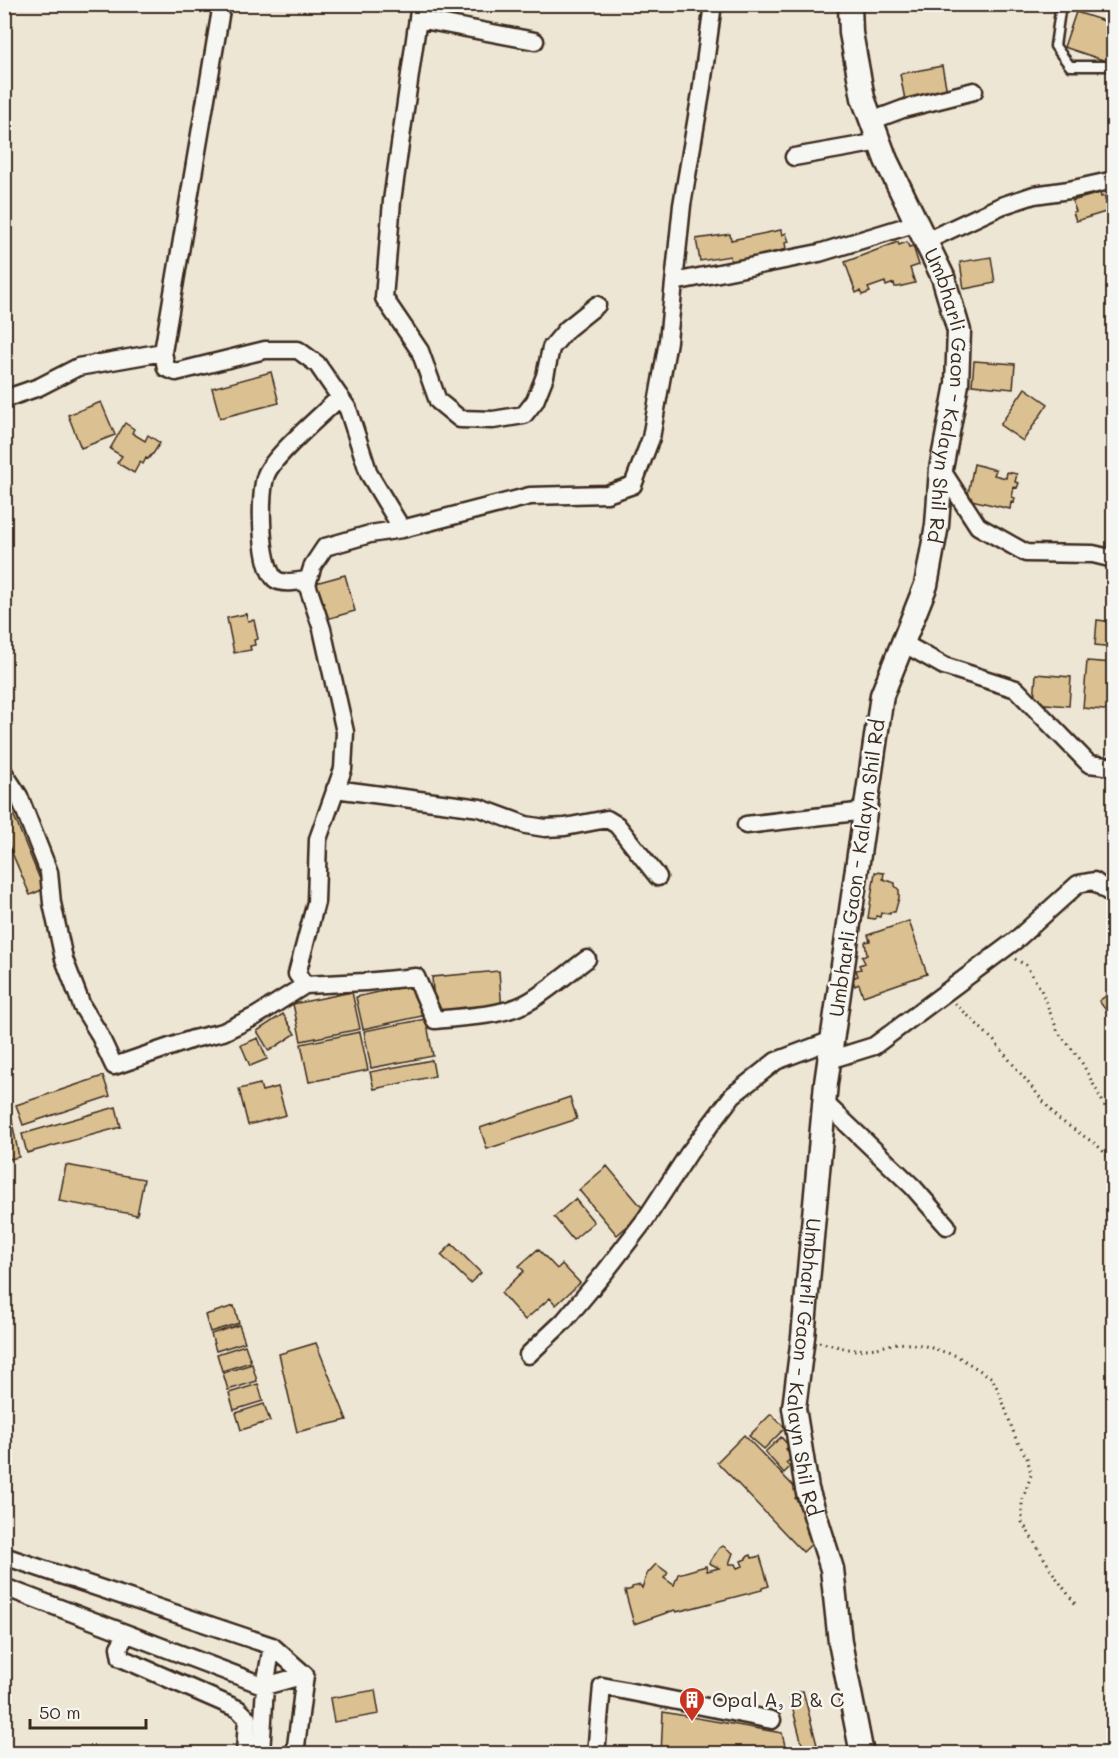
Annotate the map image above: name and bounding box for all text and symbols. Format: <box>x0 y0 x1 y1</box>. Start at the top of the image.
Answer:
text: Umbharli Gaon - Kalayn Shil Rd <box>919 243 973 545</box>
street label: Umbharli Gaon - Kalayn Shil Rd <box>914 247 944 547</box>
street label: Umbharli Gaon - Kalayn Shil Rd <box>822 717 890 1018</box>
street label: Umbharli Gaon - Kalayn Shil Rd <box>782 1217 829 1519</box>
building icon: Opal A, B & C <box>677 1685 707 1723</box>
place label: Opal A, B & C <box>712 1686 844 1712</box>
scale bar <box>30 1692 146 1730</box>
text: 50 m <box>39 1700 81 1724</box>

